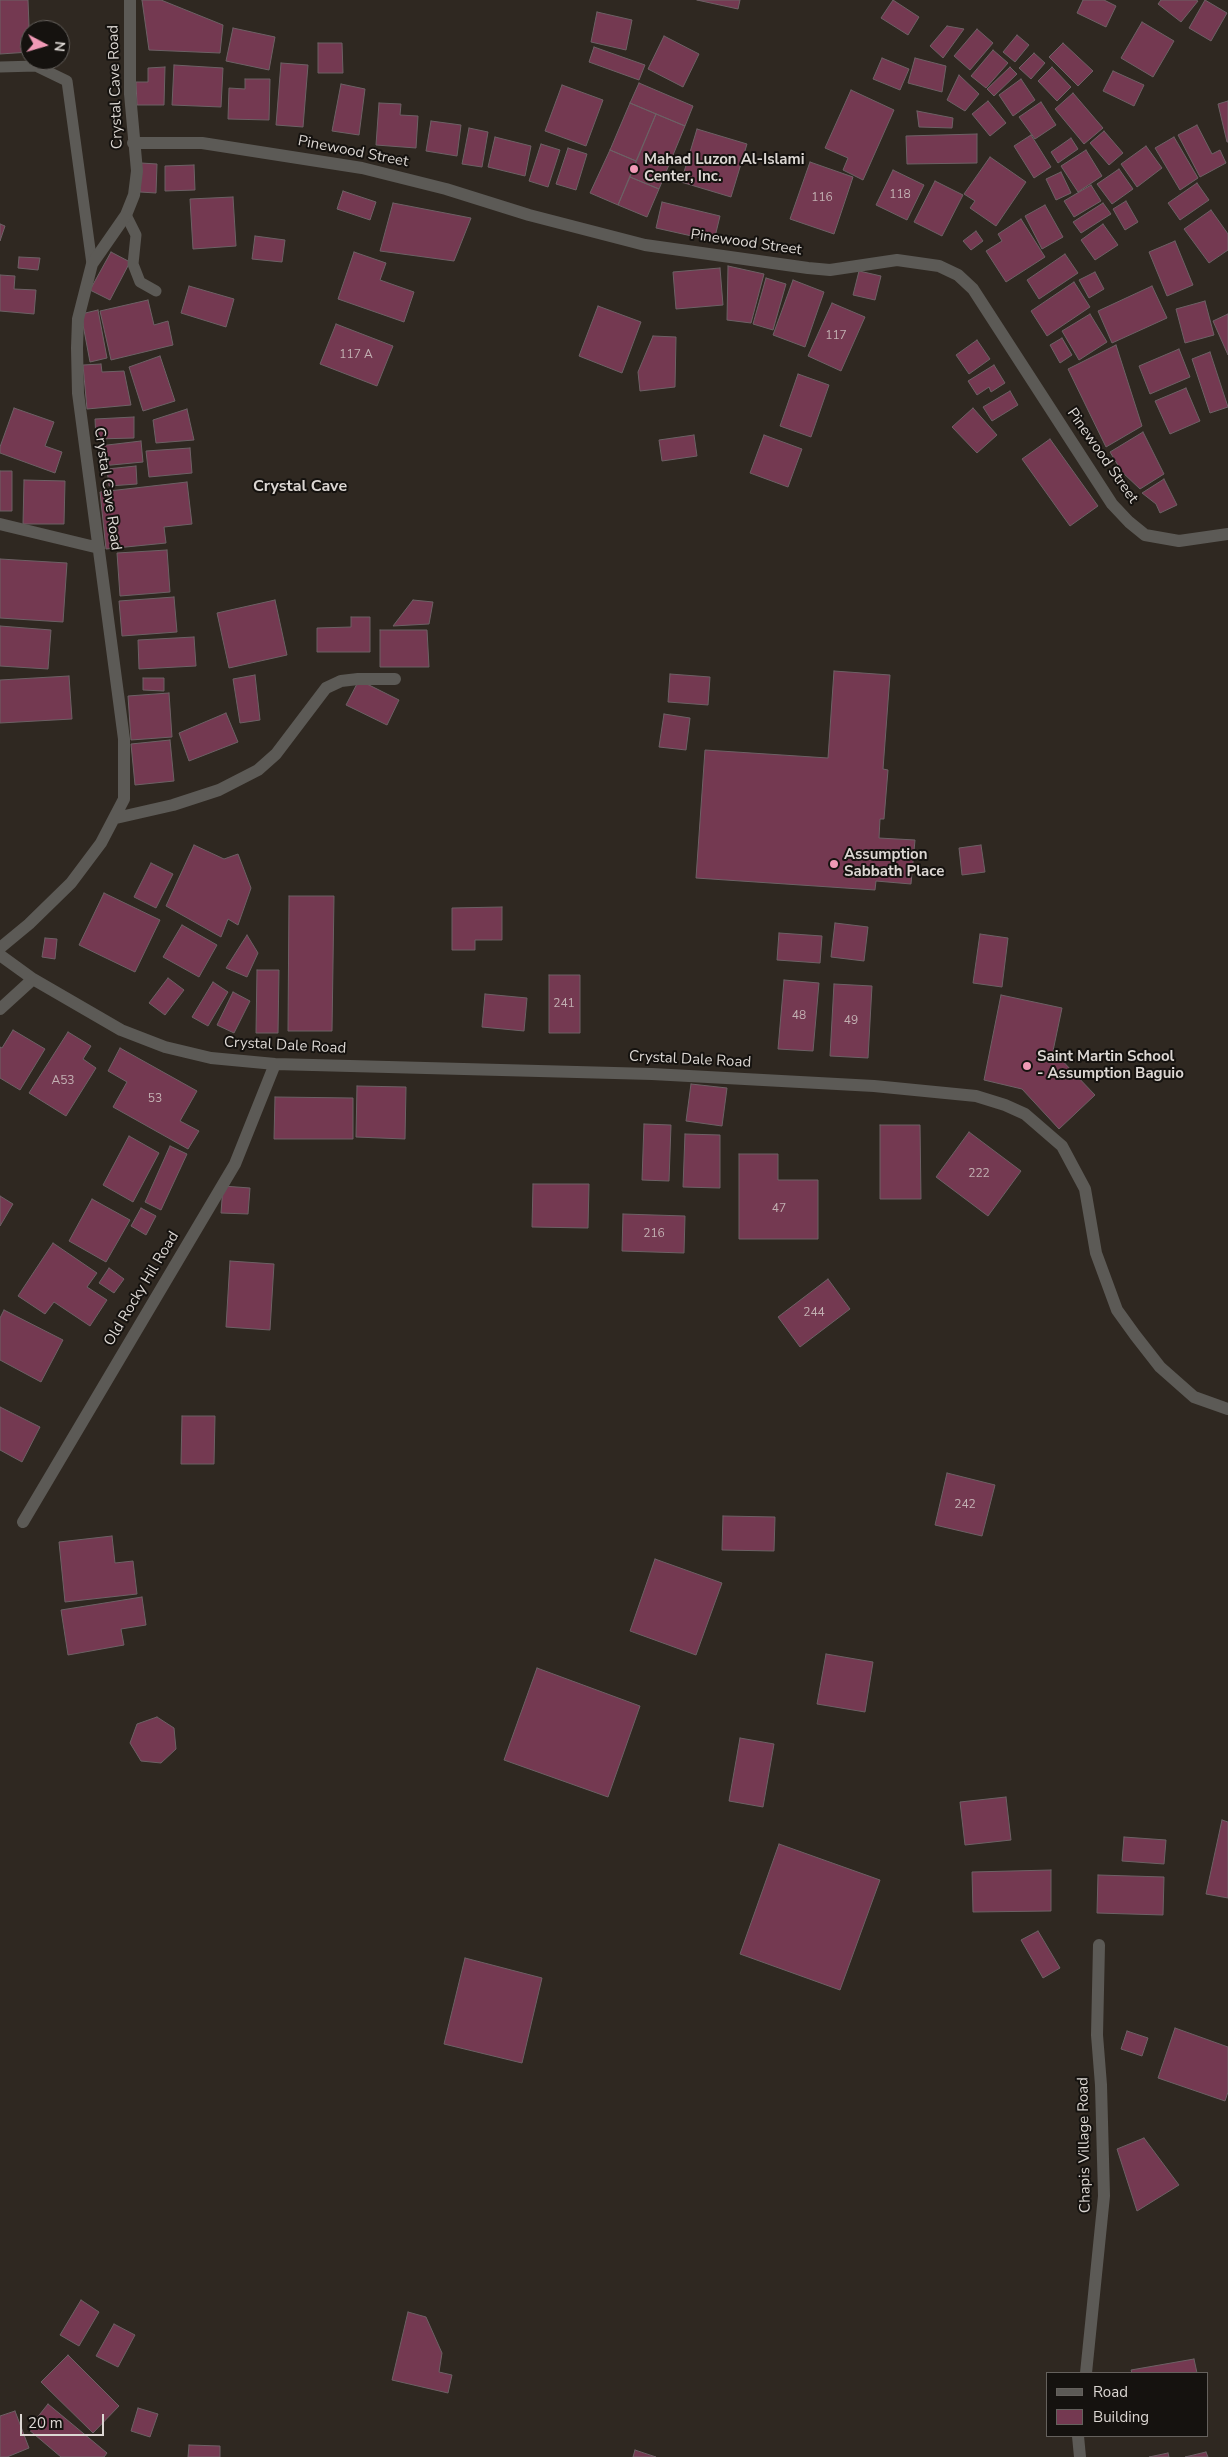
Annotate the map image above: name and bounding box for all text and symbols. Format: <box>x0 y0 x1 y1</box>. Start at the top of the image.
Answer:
north arrow <box>20 20 70 70</box>
street label: Crystal Cave Road <box>105 25 127 149</box>
text: N <box>49 40 69 53</box>
street label: Pinewood Street <box>296 132 410 172</box>
place label: Mahad Luzon Al-Islami Center, Inc. <box>644 151 805 186</box>
marker: Mahad Luzon Al-Islami Center, Inc. <box>628 163 640 175</box>
house number: 118 <box>889 188 911 202</box>
house number: 116 <box>811 191 833 205</box>
street label: Pinewood Street <box>689 226 803 260</box>
house number: 117 <box>825 329 847 343</box>
house number: 117 A <box>339 348 373 362</box>
street label: Pinewood Street <box>1062 405 1142 507</box>
street label: Crystal Cave Road <box>89 426 125 552</box>
district label: Crystal Cave <box>253 477 347 497</box>
place label: Assumption Sabbath Place <box>844 846 944 881</box>
marker: Assumption Sabbath Place <box>828 858 840 870</box>
house number: 241 <box>553 997 575 1011</box>
house number: 48 <box>792 1009 806 1023</box>
house number: 49 <box>844 1014 858 1028</box>
street label: Crystal Dale Road <box>223 1034 347 1058</box>
street label: Crystal Dale Road <box>628 1048 752 1072</box>
place label: Saint Martin School - Assumption Baguio <box>1037 1048 1184 1083</box>
marker: Saint Martin School - Assumption Baguio <box>1021 1060 1033 1072</box>
house number: A53 <box>51 1074 75 1088</box>
house number: 53 <box>148 1092 162 1106</box>
house number: 222 <box>968 1167 990 1181</box>
house number: 47 <box>772 1202 786 1216</box>
house number: 216 <box>643 1227 665 1241</box>
street label: Old Rocky Hil Road <box>101 1228 183 1350</box>
house number: 244 <box>803 1306 825 1320</box>
house number: 242 <box>954 1498 976 1512</box>
street label: Chapis Village Road <box>1075 2077 1095 2213</box>
legend <box>1046 2372 1208 2437</box>
text: Road <box>1093 2382 1128 2402</box>
scale bar <box>22 2404 106 2436</box>
text: Building <box>1093 2407 1149 2427</box>
text: 20 m <box>28 2413 63 2433</box>

